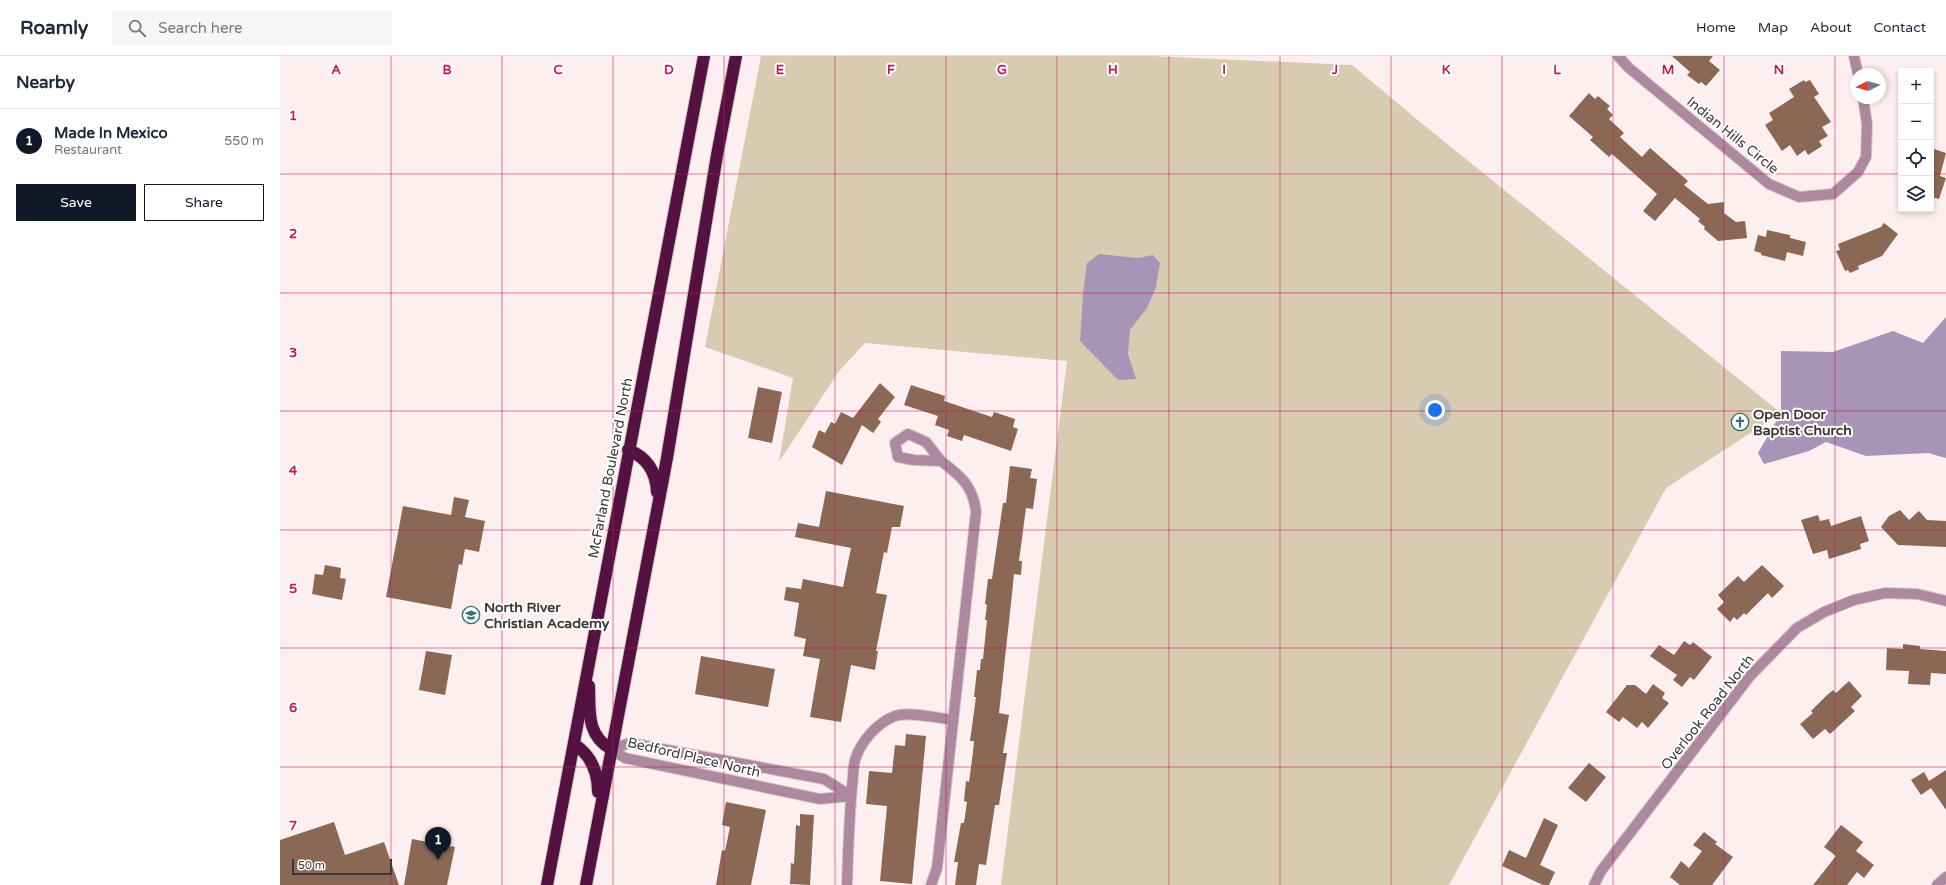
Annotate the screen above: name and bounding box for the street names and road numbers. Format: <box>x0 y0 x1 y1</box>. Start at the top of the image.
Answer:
street label: Indian Hills Circle <box>1683 93 1782 178</box>
street label: McFarland Boulevard North <box>585 376 636 560</box>
street label: Overlook Road North <box>1657 651 1758 773</box>
street label: Bedford Place North <box>626 734 762 781</box>

